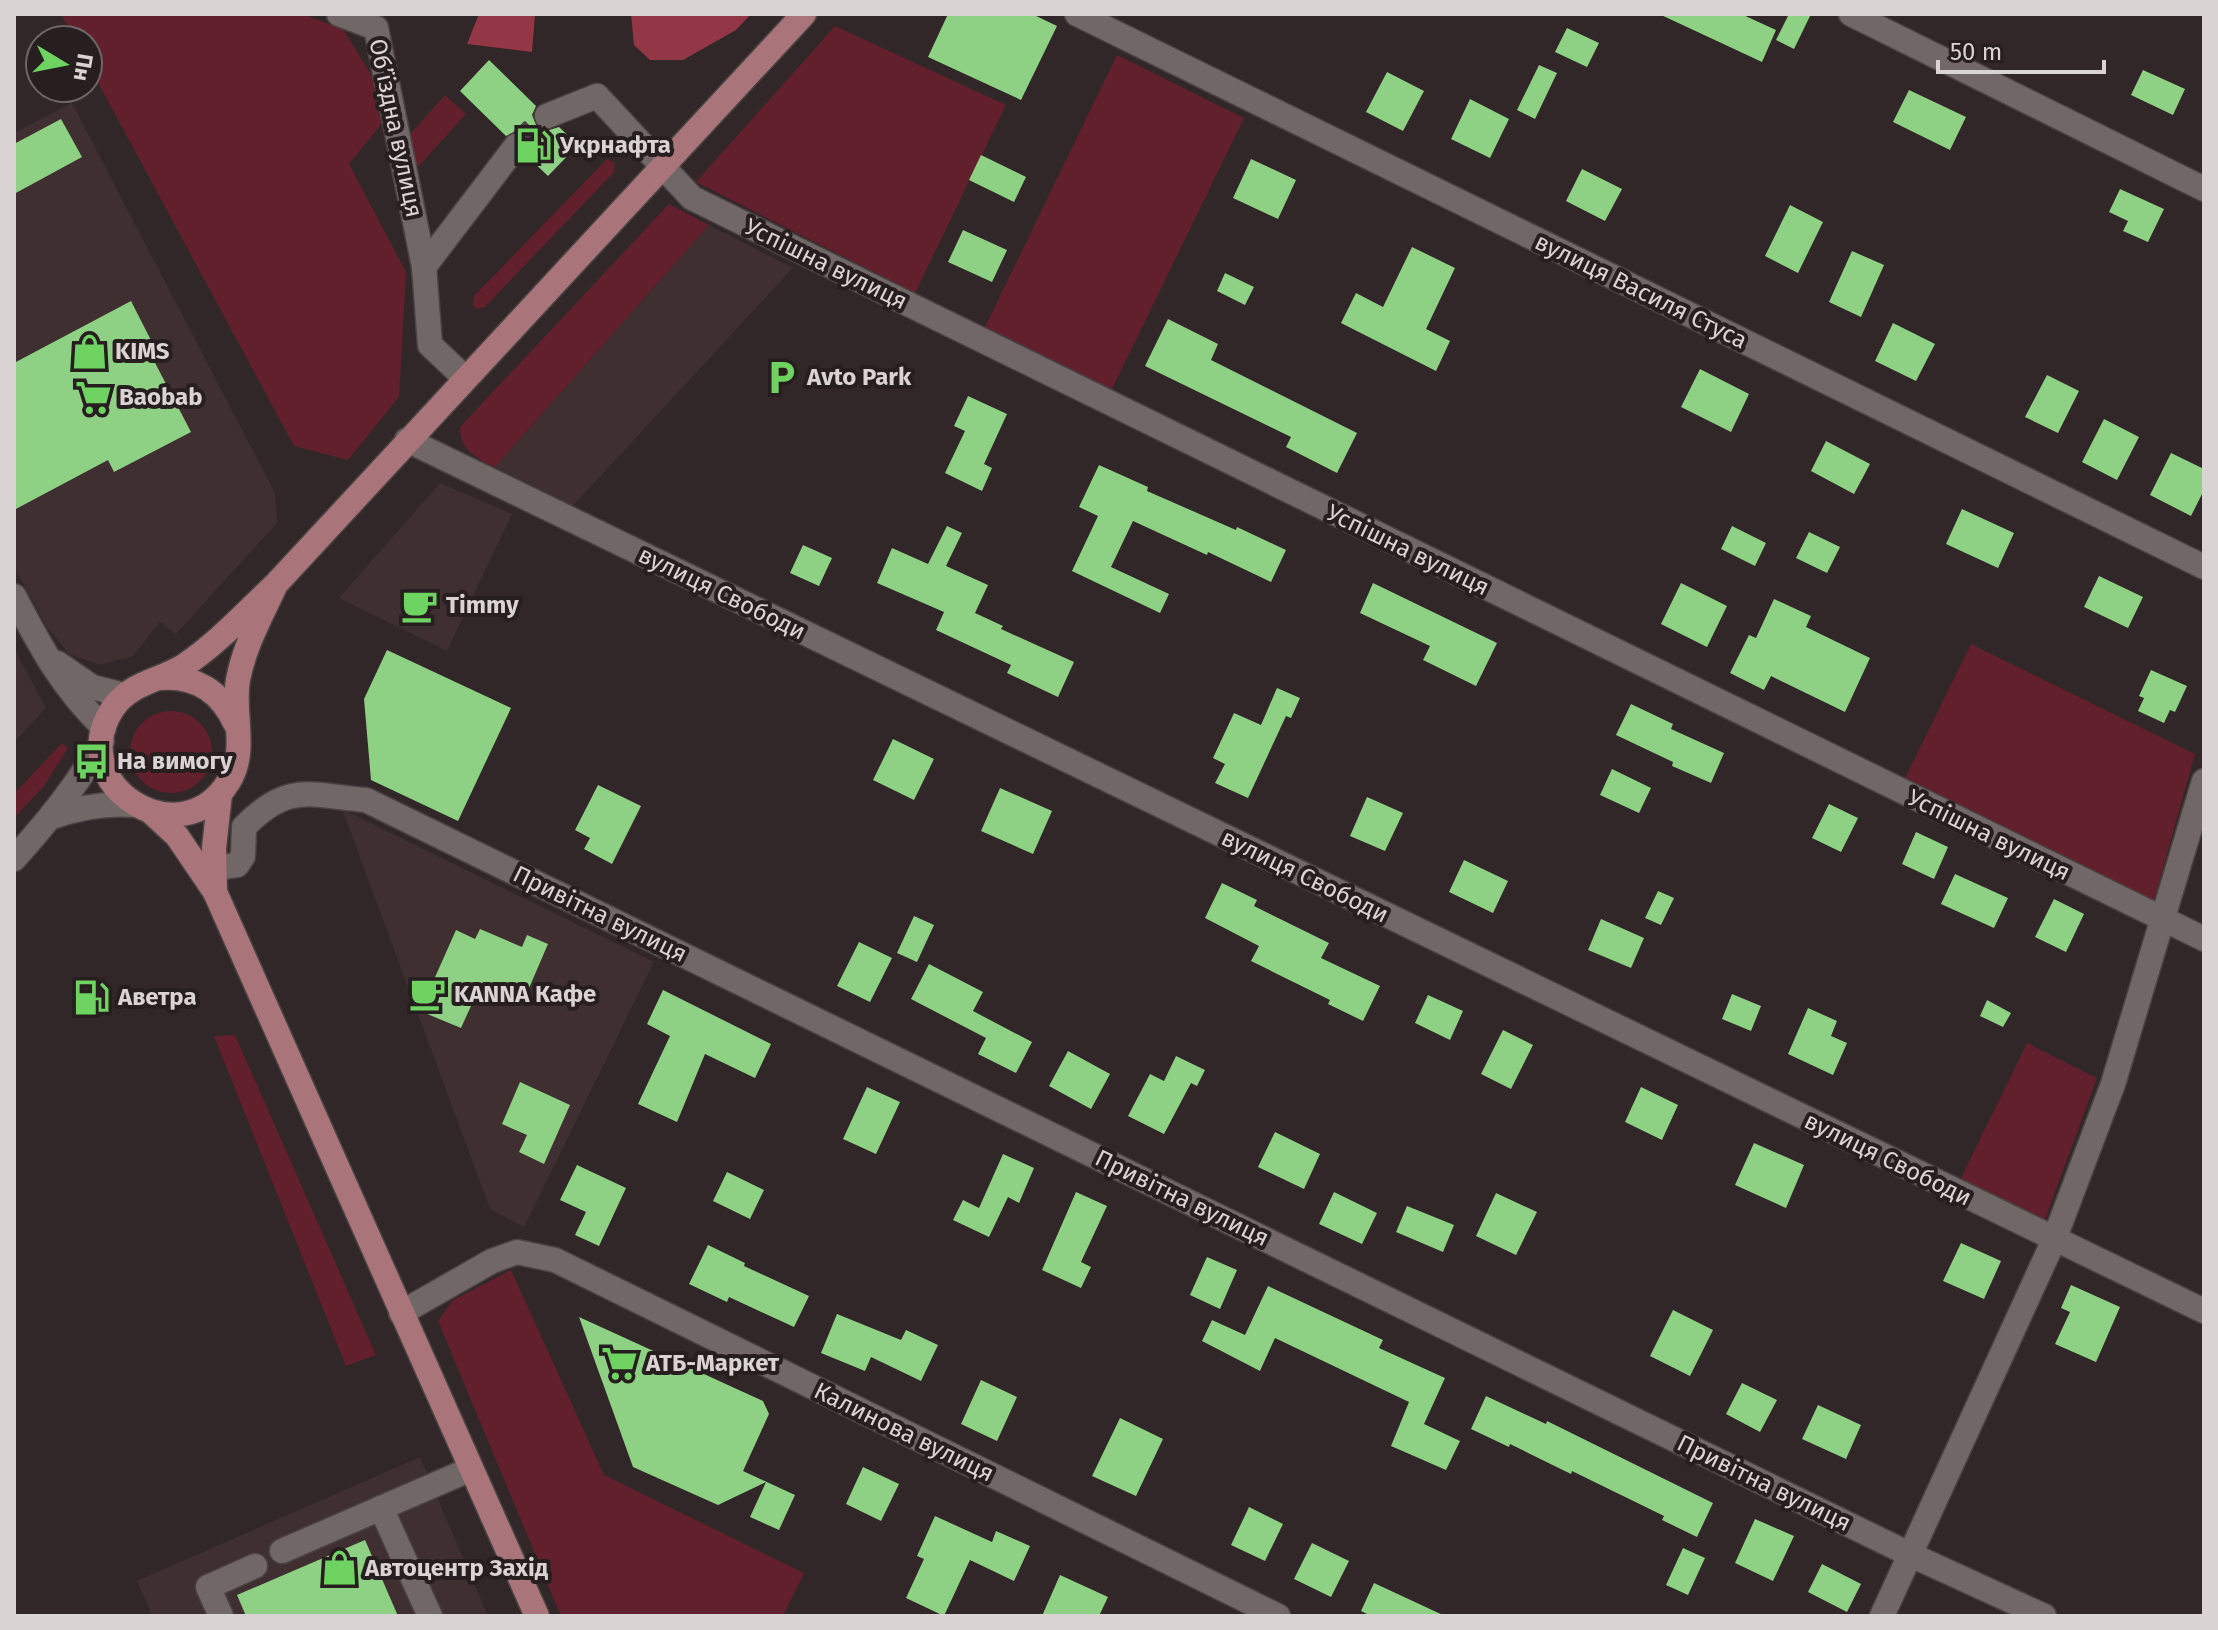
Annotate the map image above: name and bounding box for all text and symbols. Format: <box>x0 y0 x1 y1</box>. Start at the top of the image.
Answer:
north arrow <box>24 24 104 104</box>
scale bar <box>1938 24 2104 74</box>
street label: Обʼїздна вулиця <box>363 36 429 220</box>
text: 50 m <box>1950 38 2002 66</box>
text: Пн <box>68 51 99 83</box>
fuel station icon: Укрнафта <box>515 126 553 164</box>
place label: Укрнафта <box>559 131 671 159</box>
street label: Успішна вулиця <box>740 213 912 315</box>
street label: вулиця Василя Стуса <box>1530 227 1752 355</box>
shop icon: KIMS <box>70 332 108 370</box>
place label: KIMS <box>115 337 170 365</box>
parking icon: Avto Park <box>762 358 800 396</box>
place label: Avto Park <box>806 363 912 391</box>
supermarket icon: Baobab <box>74 378 112 416</box>
place label: Baobab <box>119 383 203 411</box>
street label: Успішна вулиця <box>1322 499 1494 601</box>
street label: вулиця Свободи <box>634 540 810 646</box>
cafe icon: Timmy <box>401 586 439 624</box>
place label: Timmy <box>446 591 519 619</box>
bus stop icon: На вимогу <box>72 742 110 780</box>
place label: На вимогу <box>117 747 233 775</box>
street label: Успішна вулиця <box>1903 784 2075 886</box>
street label: вулиця Свободи <box>1217 823 1393 929</box>
street label: Привітна вулиця <box>509 860 691 968</box>
cafe icon: KANNA Кафе <box>409 975 447 1013</box>
fuel station icon: Аветра <box>73 978 111 1016</box>
place label: KANNA Кафе <box>454 980 596 1008</box>
place label: Аветра <box>117 983 197 1011</box>
street label: вулиця Свободи <box>1800 1106 1976 1212</box>
street label: Привітна вулиця <box>1091 1144 1273 1252</box>
supermarket icon: АТБ-Маркет <box>601 1344 639 1382</box>
place label: АТБ-Маркет <box>645 1349 780 1377</box>
street label: Калинова вулиця <box>810 1376 998 1488</box>
street label: Привітна вулиця <box>1673 1429 1855 1537</box>
shop icon: Автоцентр Захід <box>320 1549 358 1587</box>
place label: Автоцентр Захід <box>364 1554 549 1582</box>

